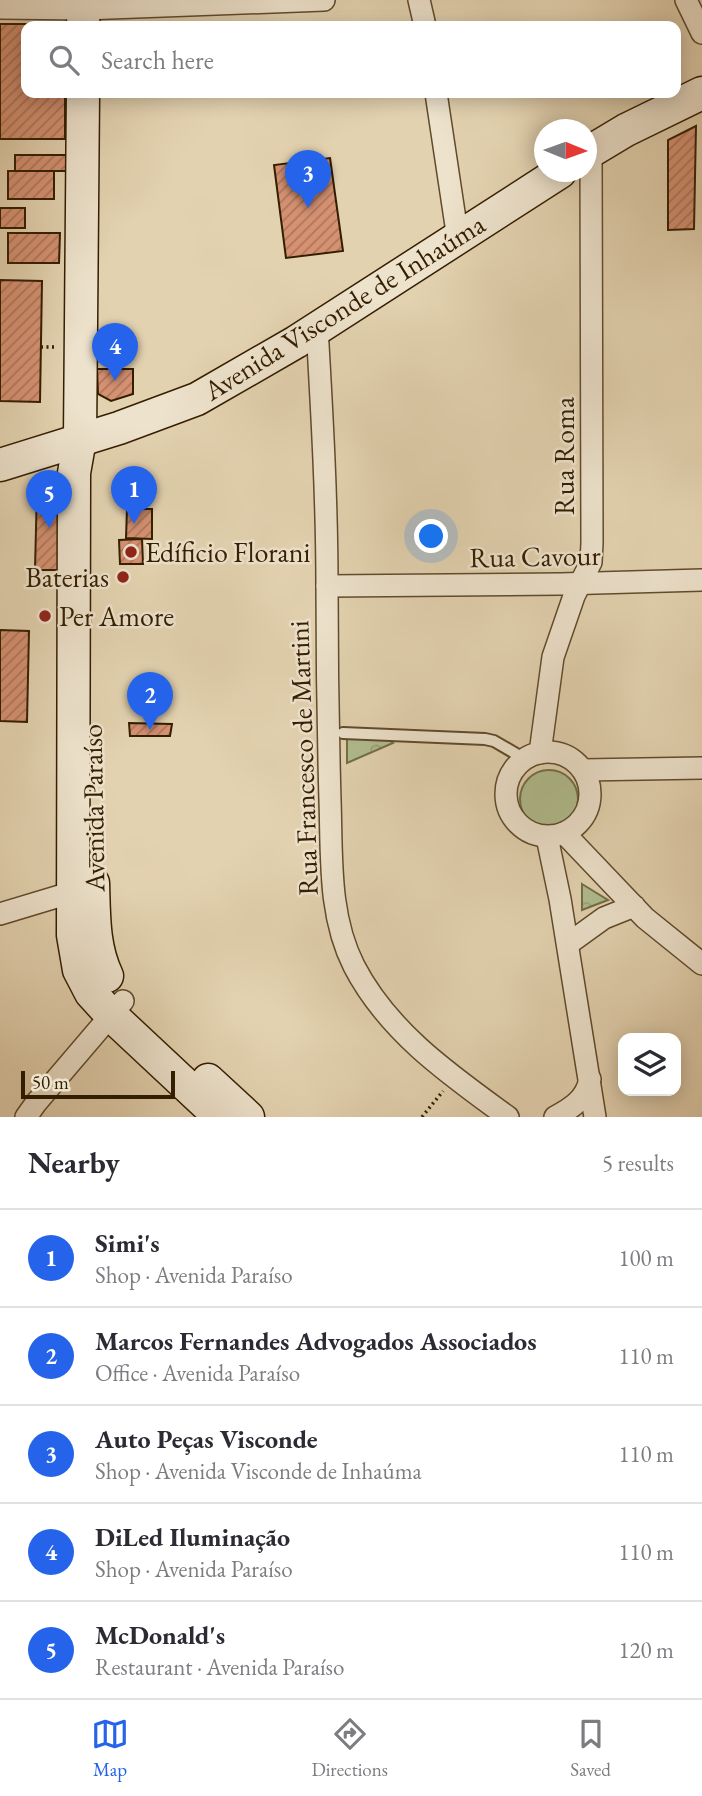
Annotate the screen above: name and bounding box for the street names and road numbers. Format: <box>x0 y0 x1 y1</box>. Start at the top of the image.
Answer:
street label: Avenida Visconde de Inhaúma <box>196 205 492 409</box>
street label: Rua Roma <box>546 396 582 515</box>
street label: Rua Cavour <box>469 537 602 575</box>
street label: Rua Francesco de Martini <box>280 620 326 896</box>
street label: Avenida Paraíso <box>74 724 112 893</box>

